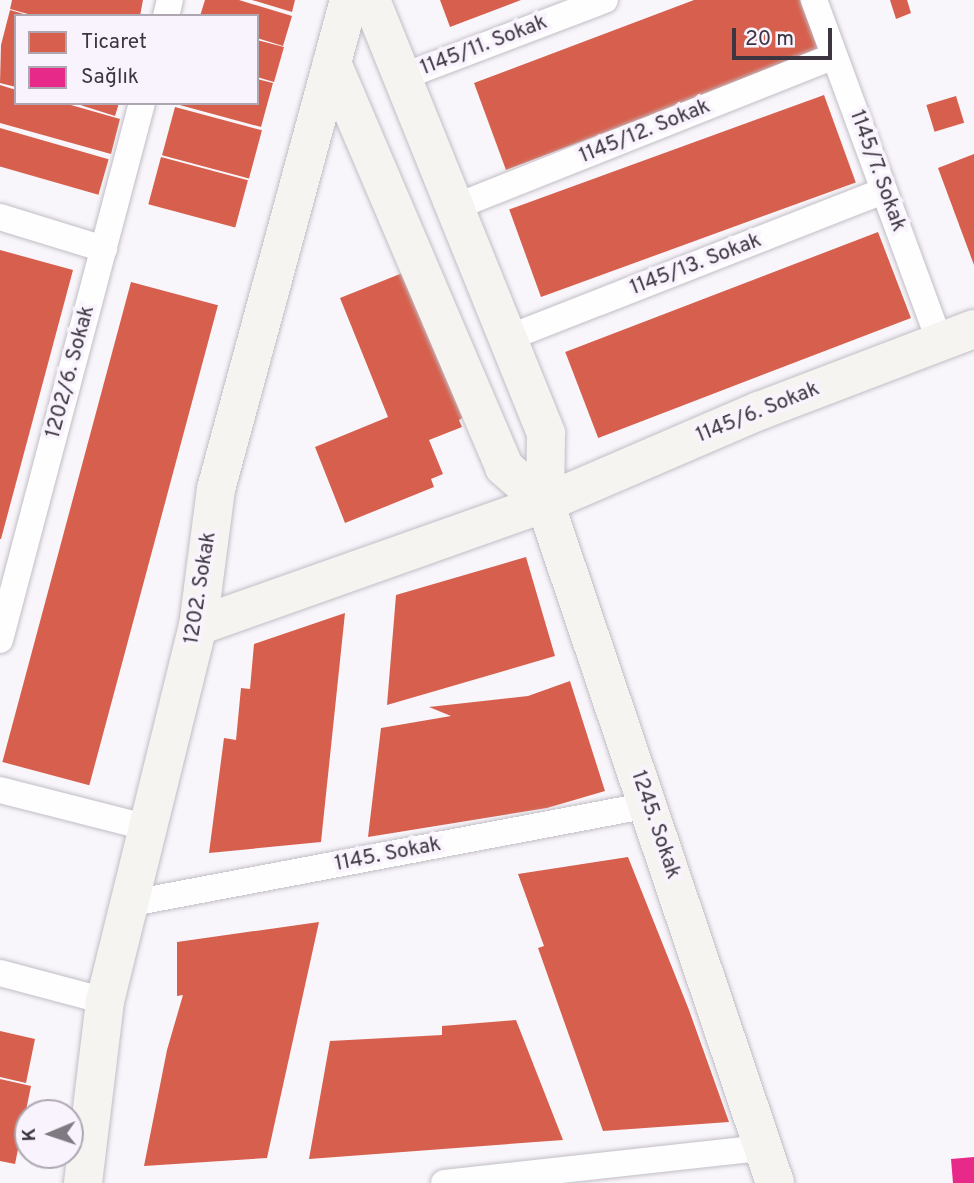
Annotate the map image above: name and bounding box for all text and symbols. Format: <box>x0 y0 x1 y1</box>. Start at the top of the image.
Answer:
street label: 1145/11. Sokak <box>417 10 551 82</box>
legend <box>14 14 259 105</box>
scale bar <box>736 14 836 58</box>
text: 20 m <box>745 26 794 53</box>
text: Ticaret <box>81 29 147 56</box>
text: Sağlık <box>81 64 139 91</box>
street label: 1145/12. Sokak <box>576 94 714 170</box>
street label: 1145/7. Sokak <box>843 107 911 235</box>
street label: 1145/13. Sokak <box>627 228 765 302</box>
street label: 1202/6. Sokak <box>41 303 101 441</box>
street label: 1145/6. Sokak <box>693 377 823 449</box>
street label: 1202. Sokak <box>180 530 222 646</box>
street label: 1245. Sokak <box>625 767 685 883</box>
street label: 1145. Sokak <box>333 832 443 878</box>
north arrow <box>14 1099 84 1169</box>
text: K <box>18 1128 42 1142</box>

